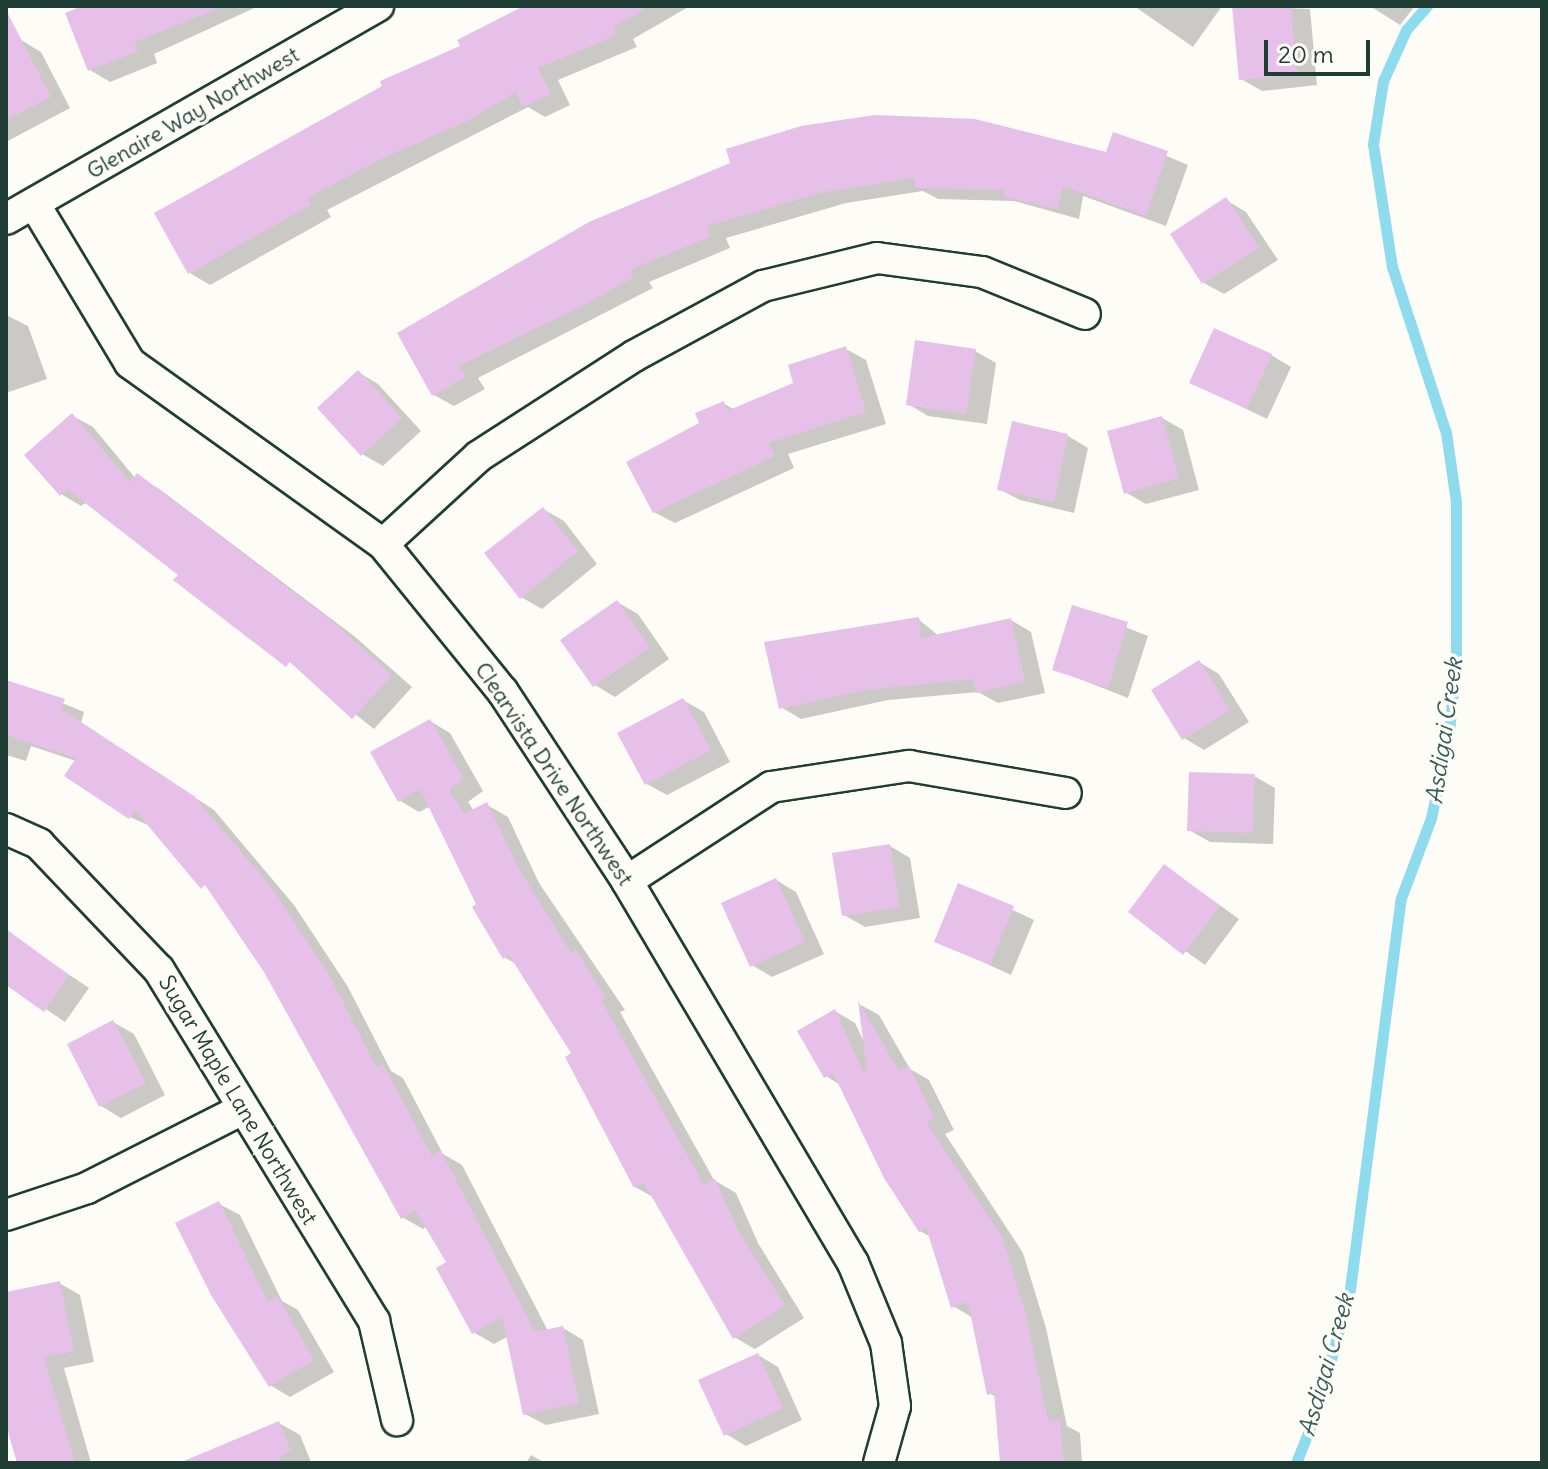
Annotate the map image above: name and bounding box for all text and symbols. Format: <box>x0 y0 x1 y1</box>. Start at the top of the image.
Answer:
scale bar <box>1268 24 1374 74</box>
text: 20 m <box>1278 39 1334 69</box>
street label: Glenaire Way Northwest <box>82 41 304 185</box>
water label: Asdigai Creek <box>1420 656 1468 806</box>
street label: Clearvista Drive Northwest <box>469 657 639 891</box>
street label: Sugar Maple Lane Northwest <box>153 971 323 1229</box>
water label: Asdigai Creek <box>1292 1290 1360 1440</box>

